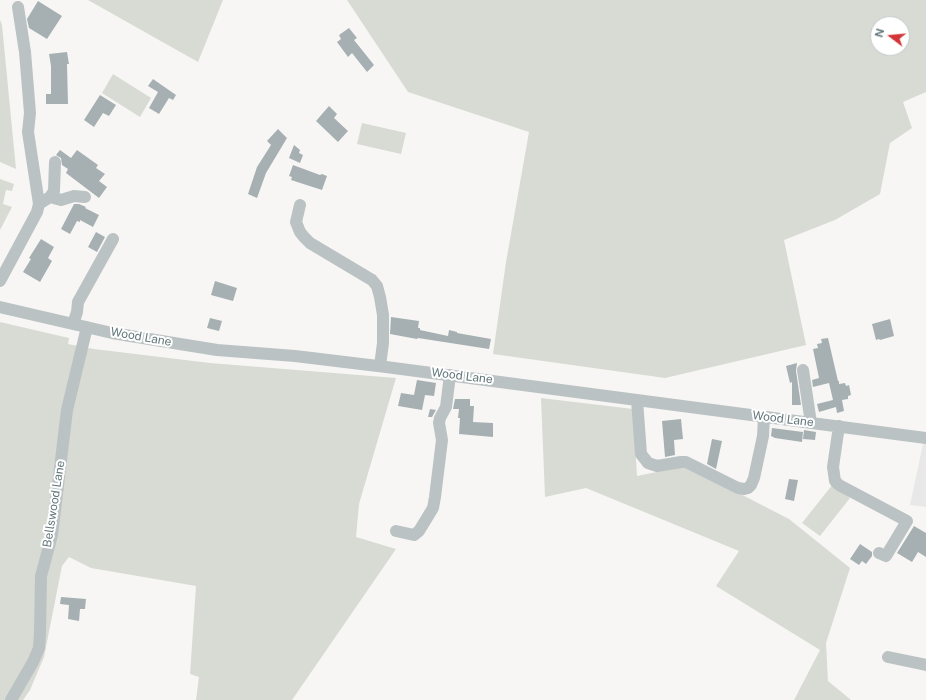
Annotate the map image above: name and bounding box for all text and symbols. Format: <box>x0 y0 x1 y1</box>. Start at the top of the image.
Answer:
north arrow <box>870 16 910 56</box>
text: N <box>872 27 886 39</box>
street label: Wood Lane <box>109 325 173 349</box>
street label: Wood Lane <box>431 365 493 387</box>
street label: Wood Lane <box>752 408 814 430</box>
street label: Bellswood Lane <box>40 460 68 548</box>

